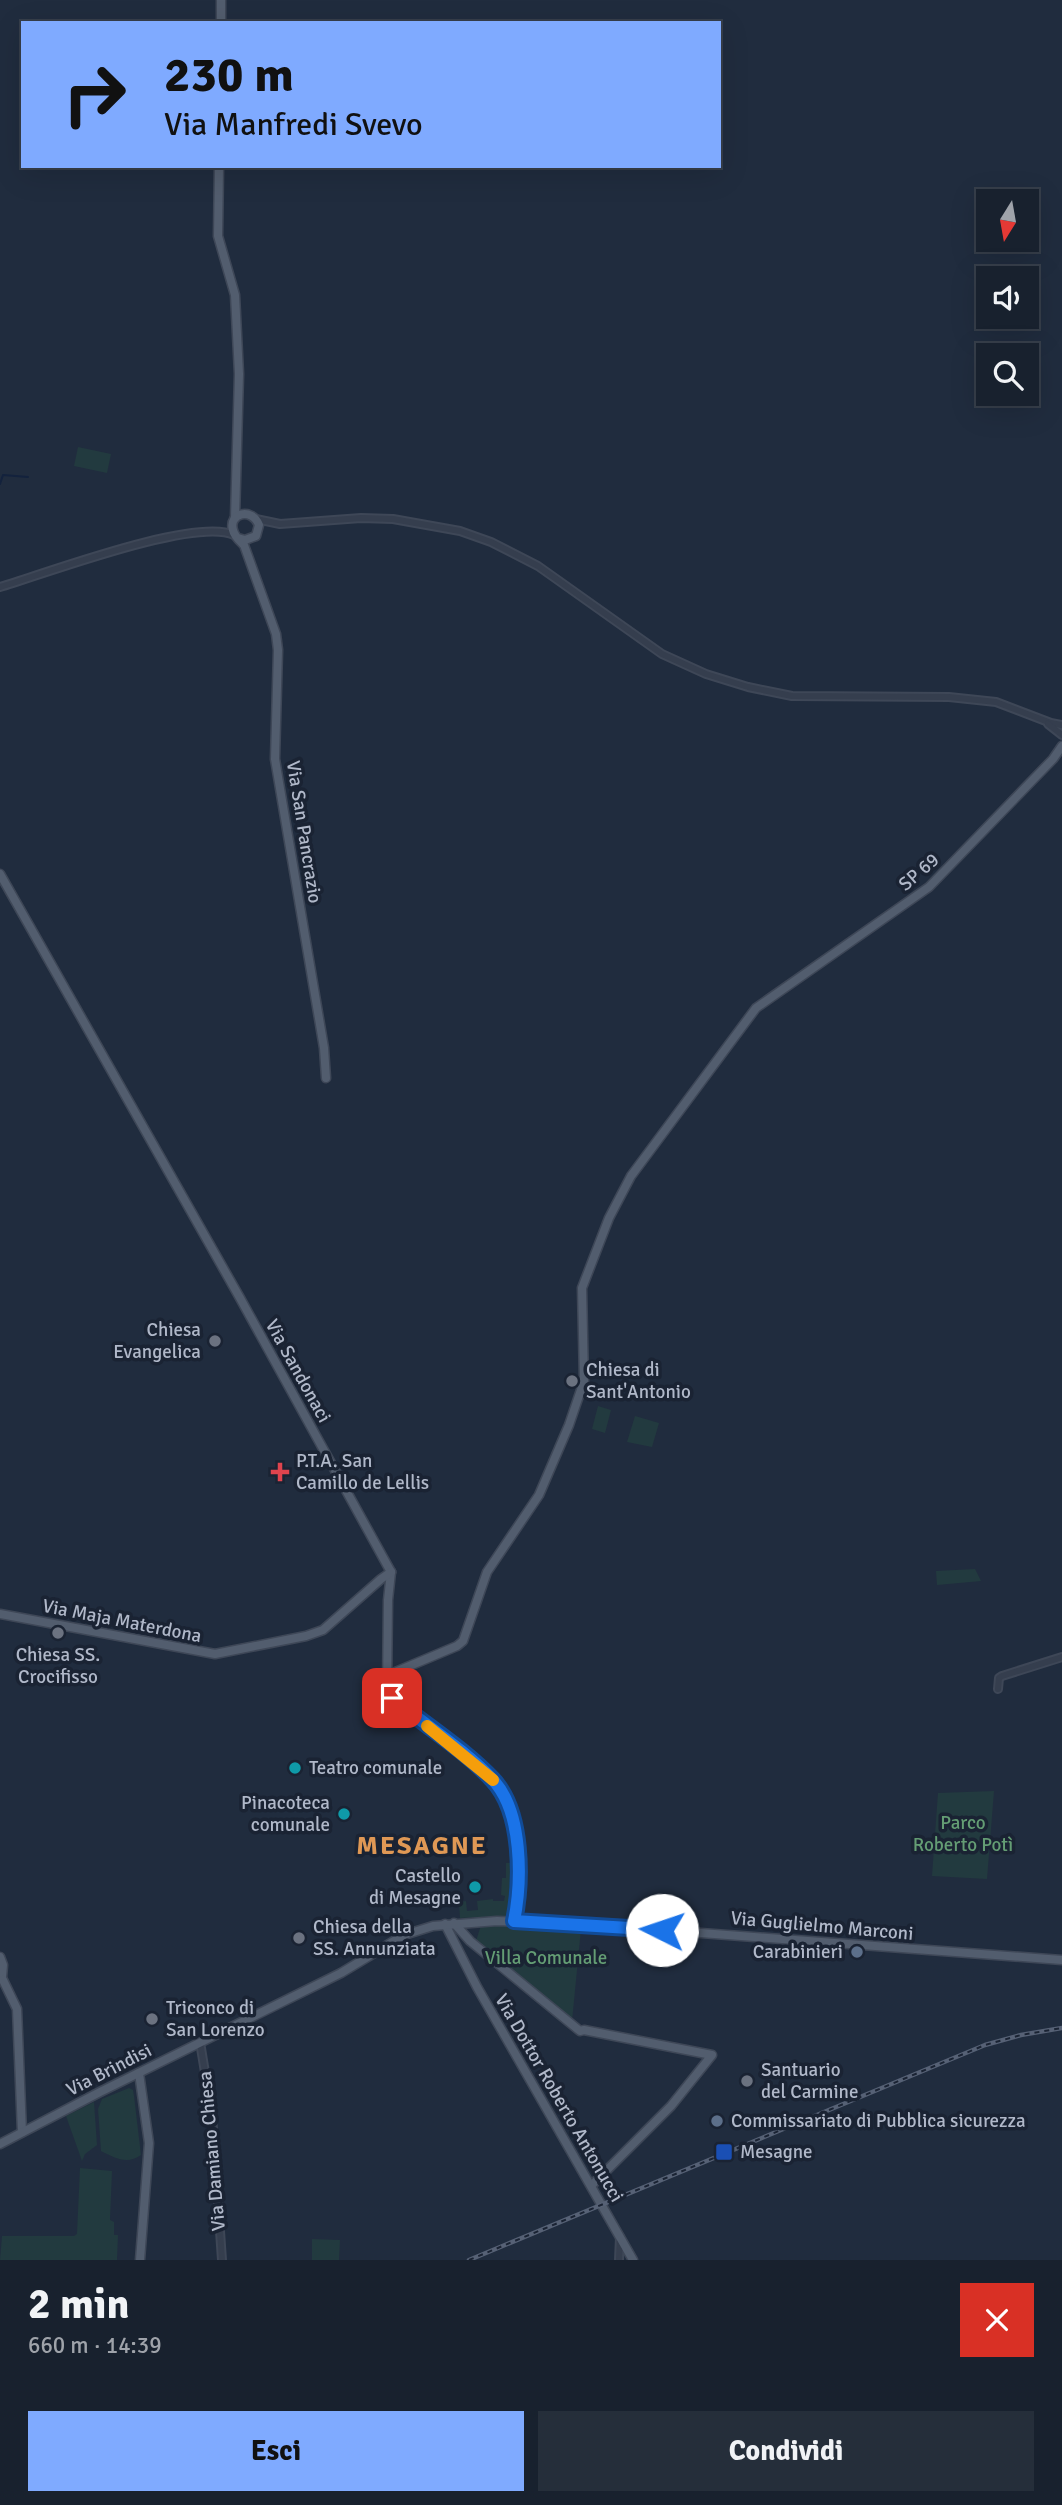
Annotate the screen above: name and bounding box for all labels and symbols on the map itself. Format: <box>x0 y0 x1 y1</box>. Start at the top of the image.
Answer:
north arrow <box>976 189 1040 252</box>
street label: Via San Pancrazio <box>281 759 327 905</box>
street label: SP 69 <box>894 848 944 896</box>
street label: Via Sandonaci <box>260 1315 336 1427</box>
place label: Chiesa Evangelica <box>113 1318 201 1364</box>
marker: Chiesa Evangelica <box>207 1333 223 1349</box>
place label: Chiesa di Sant'Antonio <box>586 1358 691 1404</box>
marker: Chiesa di Sant'Antonio <box>564 1373 580 1389</box>
place label: P.T.A. San Camillo de Lellis <box>296 1449 429 1495</box>
marker: P.T.A. San Camillo de Lellis <box>270 1462 290 1482</box>
street label: Via Maja Materdona <box>40 1594 204 1648</box>
marker: Chiesa SS. Crocifisso <box>50 1625 66 1641</box>
place label: Chiesa SS. Crocifisso <box>16 1643 100 1689</box>
pin <box>362 1668 422 1728</box>
place label: Teatro comunale <box>309 1756 442 1780</box>
marker: Teatro comunale <box>287 1760 303 1776</box>
place label: Pinacoteca comunale <box>241 1791 330 1837</box>
marker: Pinacoteca comunale <box>336 1806 352 1822</box>
park label: Parco Roberto Potì <box>913 1811 1013 1857</box>
district label: MESAGNE <box>356 1830 488 1862</box>
place label: Castello di Mesagne <box>369 1864 461 1910</box>
marker: Castello di Mesagne <box>467 1879 483 1895</box>
position arrow <box>625 1893 699 1967</box>
street label: Via Guglielmo Marconi <box>730 1906 914 1946</box>
place label: Chiesa della SS. Annunziata <box>313 1915 436 1961</box>
marker: Chiesa della SS. Annunziata <box>291 1930 307 1946</box>
place label: Carabinieri <box>753 1940 843 1964</box>
marker: Carabinieri <box>849 1944 865 1960</box>
park label: Villa Comunale <box>485 1946 607 1970</box>
street label: Via Dottor Roberto Antonucci <box>489 1989 629 2207</box>
place label: Triconco di San Lorenzo <box>166 1996 265 2042</box>
marker: Triconco di San Lorenzo <box>144 2011 160 2027</box>
street label: Via Brindisi <box>62 2038 156 2102</box>
place label: Santuario del Carmine <box>761 2058 858 2104</box>
street label: Via Damiano Chiesa <box>193 2070 231 2232</box>
marker: Santuario del Carmine <box>739 2073 755 2089</box>
place label: Commissariato di Pubblica sicurezza <box>731 2109 1026 2133</box>
marker: Commissariato di Pubblica sicurezza <box>709 2113 725 2129</box>
place label: Mesagne <box>740 2140 813 2164</box>
marker: Mesagne <box>714 2142 734 2162</box>

